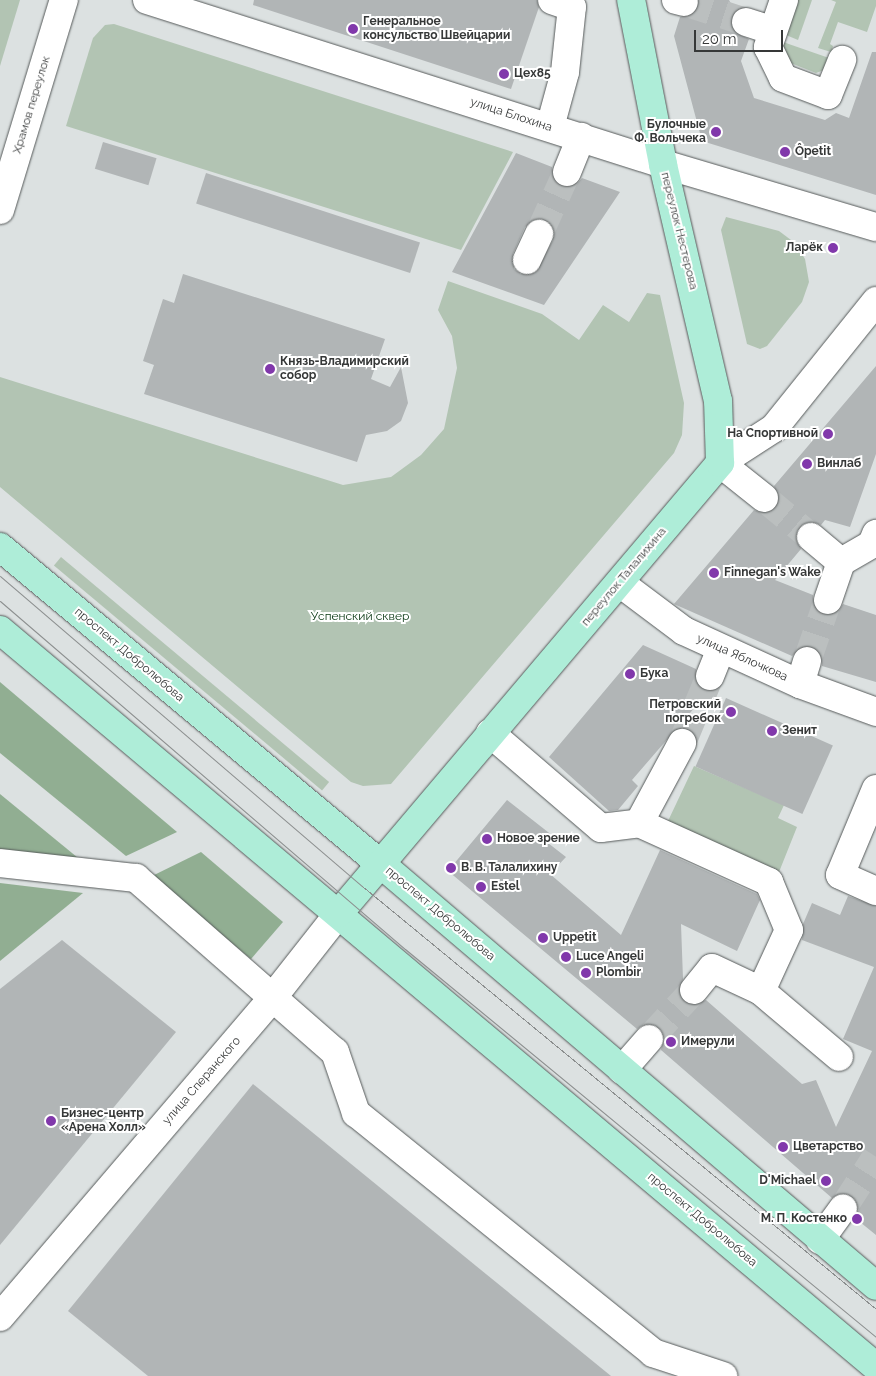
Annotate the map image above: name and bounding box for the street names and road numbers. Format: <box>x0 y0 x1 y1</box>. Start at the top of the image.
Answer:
street label: Храмов переулок <box>10 54 54 156</box>
street label: улица Блохина <box>468 95 554 135</box>
street label: переулок Нестерова <box>657 171 701 291</box>
street label: переулок Талалихина <box>578 525 670 629</box>
street label: проспект Добролюбова <box>71 605 187 705</box>
street label: улица Яблочкова <box>694 631 790 685</box>
street label: проспект Добролюбова <box>382 864 498 964</box>
street label: улица Сперанского <box>160 1034 244 1128</box>
street label: проспект Добролюбова <box>644 1170 760 1270</box>

